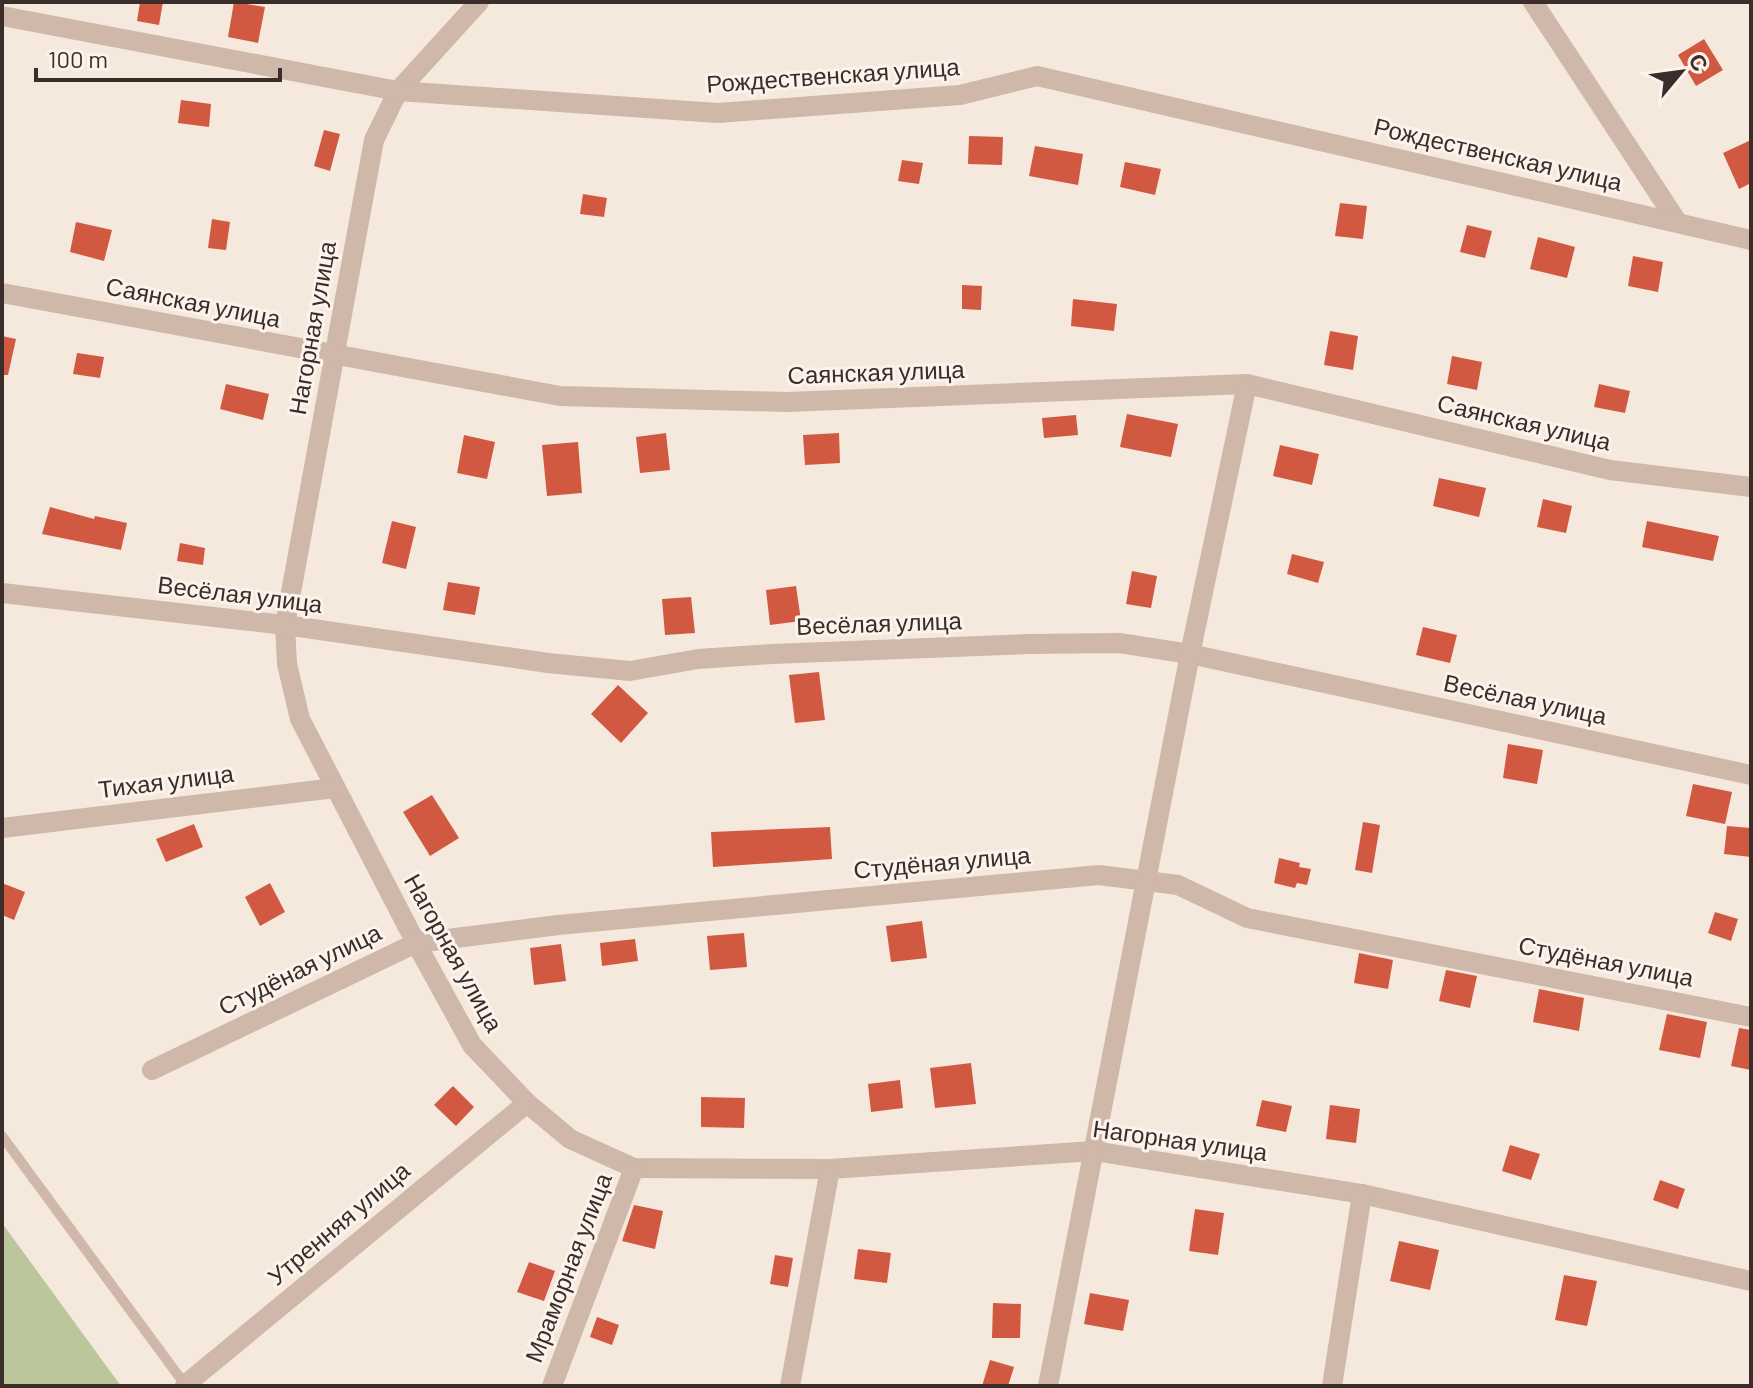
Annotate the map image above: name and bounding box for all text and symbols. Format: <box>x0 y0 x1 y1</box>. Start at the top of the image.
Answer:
scale bar <box>36 32 280 82</box>
north arrow <box>1641 32 1721 112</box>
text: 100 m <box>48 44 108 73</box>
text: С <box>1684 49 1715 75</box>
street label: Рождественская улица <box>705 51 961 98</box>
street label: Рождественская улица <box>1371 111 1626 196</box>
street label: Нагорная улица <box>282 238 341 417</box>
street label: Саянская улица <box>103 270 284 333</box>
street label: Саянская улица <box>787 354 966 389</box>
street label: Саянская улица <box>1435 387 1615 456</box>
street label: Весёлая улица <box>156 569 325 618</box>
street label: Весёлая улица <box>796 605 963 640</box>
street label: Весёлая улица <box>1441 667 1610 730</box>
street label: Тихая улица <box>97 758 236 803</box>
street label: Студёная улица <box>852 839 1032 884</box>
street label: Нагорная улица <box>399 868 510 1037</box>
street label: Студёная улица <box>213 916 386 1021</box>
street label: Студёная улица <box>1516 929 1697 992</box>
street label: Нагорная улица <box>1091 1113 1270 1166</box>
street label: Утренняя улица <box>261 1155 415 1291</box>
street label: Мраморная улица <box>518 1168 617 1366</box>

